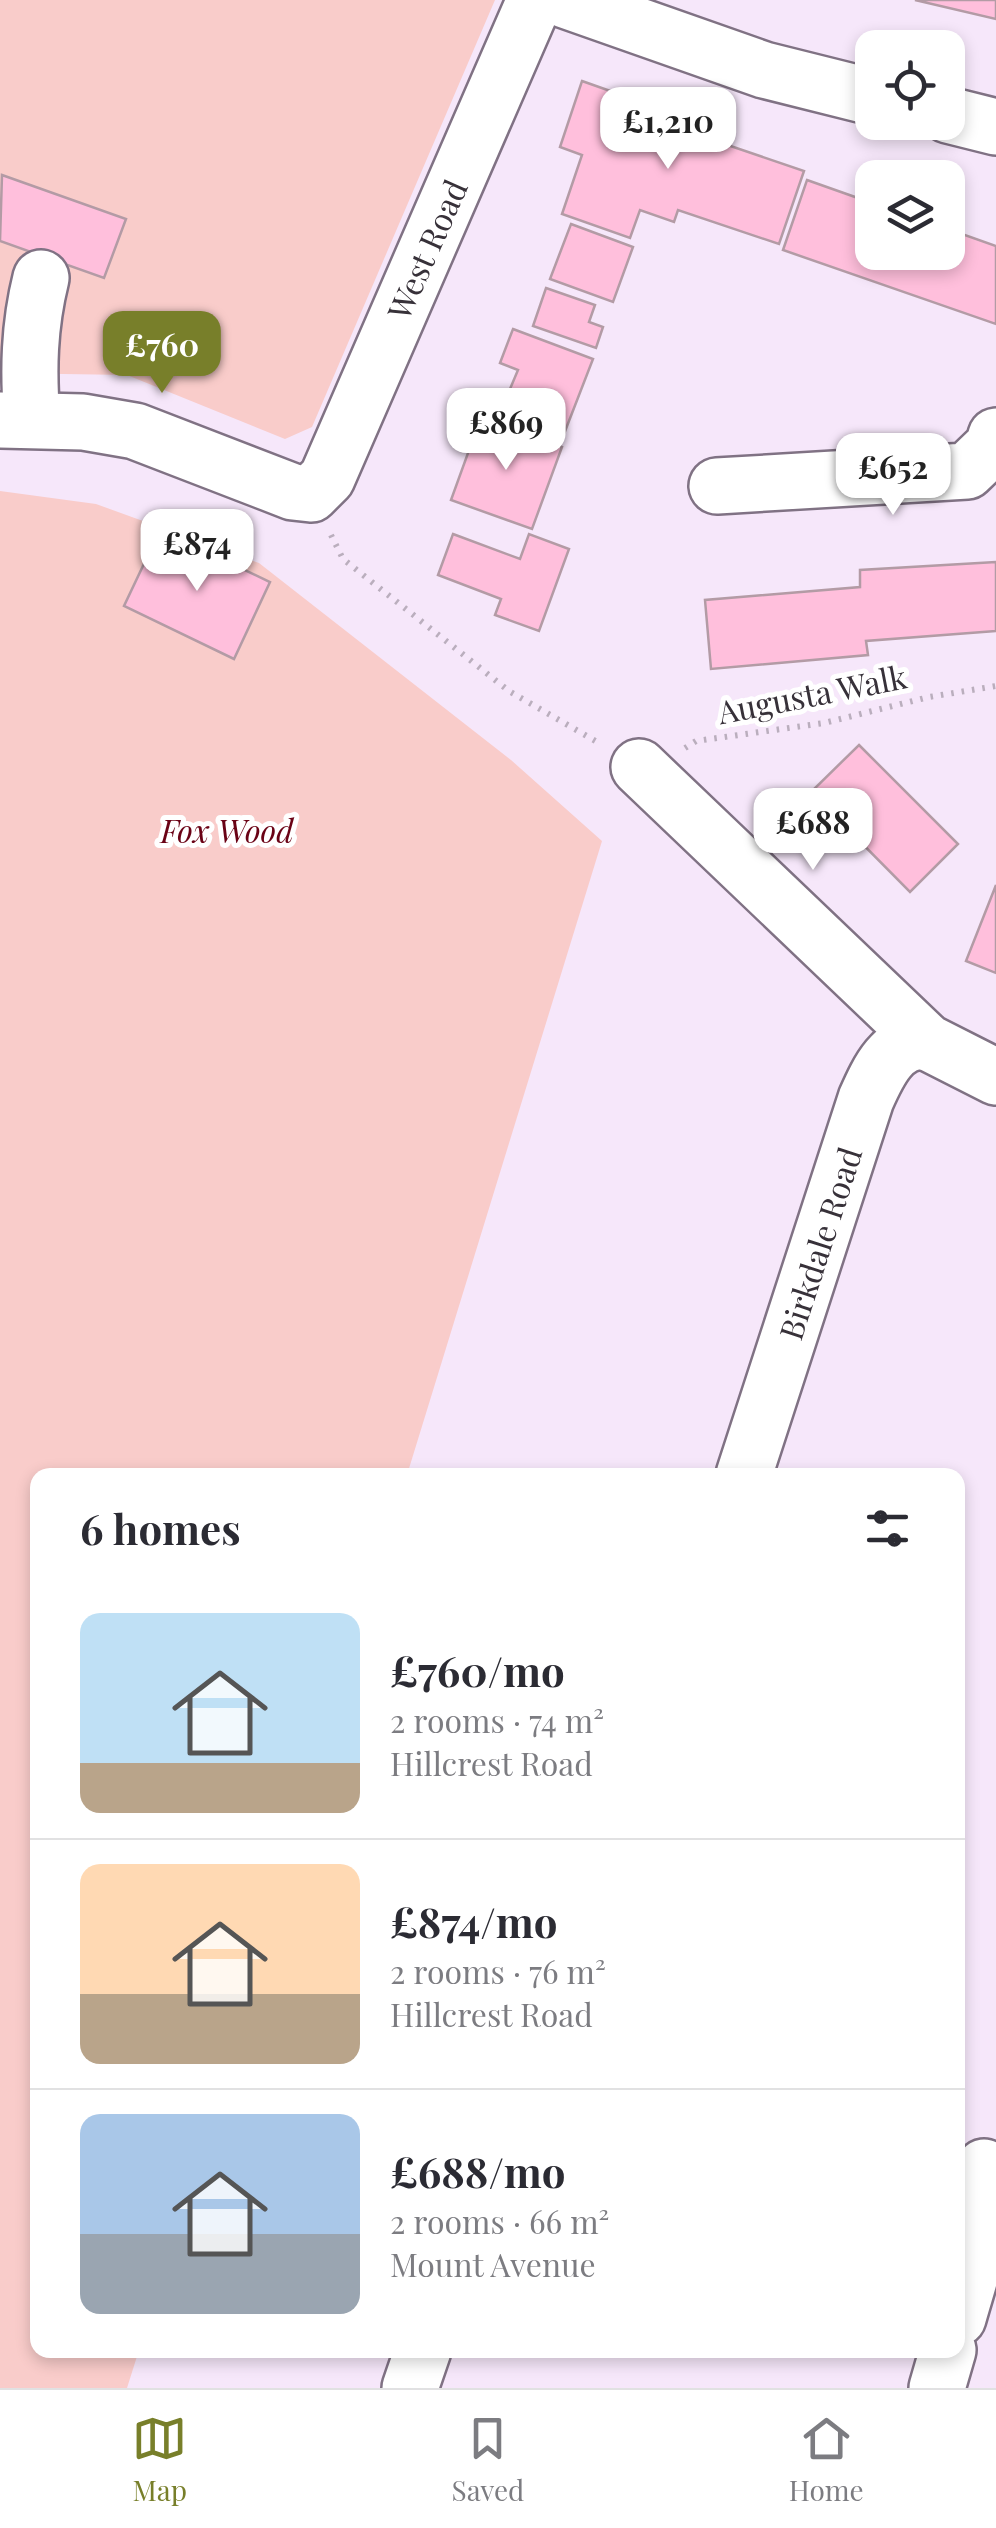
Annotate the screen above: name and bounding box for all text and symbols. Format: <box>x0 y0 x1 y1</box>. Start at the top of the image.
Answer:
map controls <box>855 30 965 270</box>
button: locate <box>855 30 965 140</box>
pin: £1,210 <box>587 87 749 172</box>
text: £1,210 <box>622 98 714 141</box>
button: layers <box>855 160 965 270</box>
street label: West Road <box>376 172 476 327</box>
pin: £760 <box>103 311 221 396</box>
text: £760 <box>125 322 199 365</box>
pin: £869 <box>447 388 565 473</box>
text: £869 <box>469 399 543 442</box>
pin: £652 <box>834 433 952 518</box>
text: £652 <box>858 444 928 487</box>
pin: £874 <box>138 509 256 594</box>
text: £874 <box>163 520 231 563</box>
street label: Augusta Walk <box>713 654 910 733</box>
pin: £688 <box>754 788 872 873</box>
text: £688 <box>776 799 850 842</box>
park label: Fox Wood <box>158 808 295 851</box>
street label: Birkdale Road <box>768 1141 870 1345</box>
text: 6 homes <box>80 1500 241 1556</box>
icon: filters <box>860 1501 915 1556</box>
text: £760/mo <box>390 1642 565 1698</box>
icon: home <box>160 1653 280 1773</box>
text: 2 rooms · 74 m² <box>390 1698 604 1741</box>
text: Hillcrest Road <box>390 1741 593 1784</box>
text: £874/mo <box>390 1893 558 1949</box>
icon: home <box>160 1904 280 2024</box>
text: 2 rooms · 76 m² <box>390 1949 606 1992</box>
text: Hillcrest Road <box>390 1992 593 2035</box>
text: £688/mo <box>390 2143 566 2199</box>
icon: home <box>160 2154 280 2274</box>
text: 2 rooms · 66 m² <box>390 2199 609 2242</box>
text: Mount Avenue <box>390 2242 596 2285</box>
tab: Map <box>132 2411 187 2508</box>
tab: Saved <box>452 2411 524 2508</box>
tab: Home <box>789 2411 864 2508</box>

